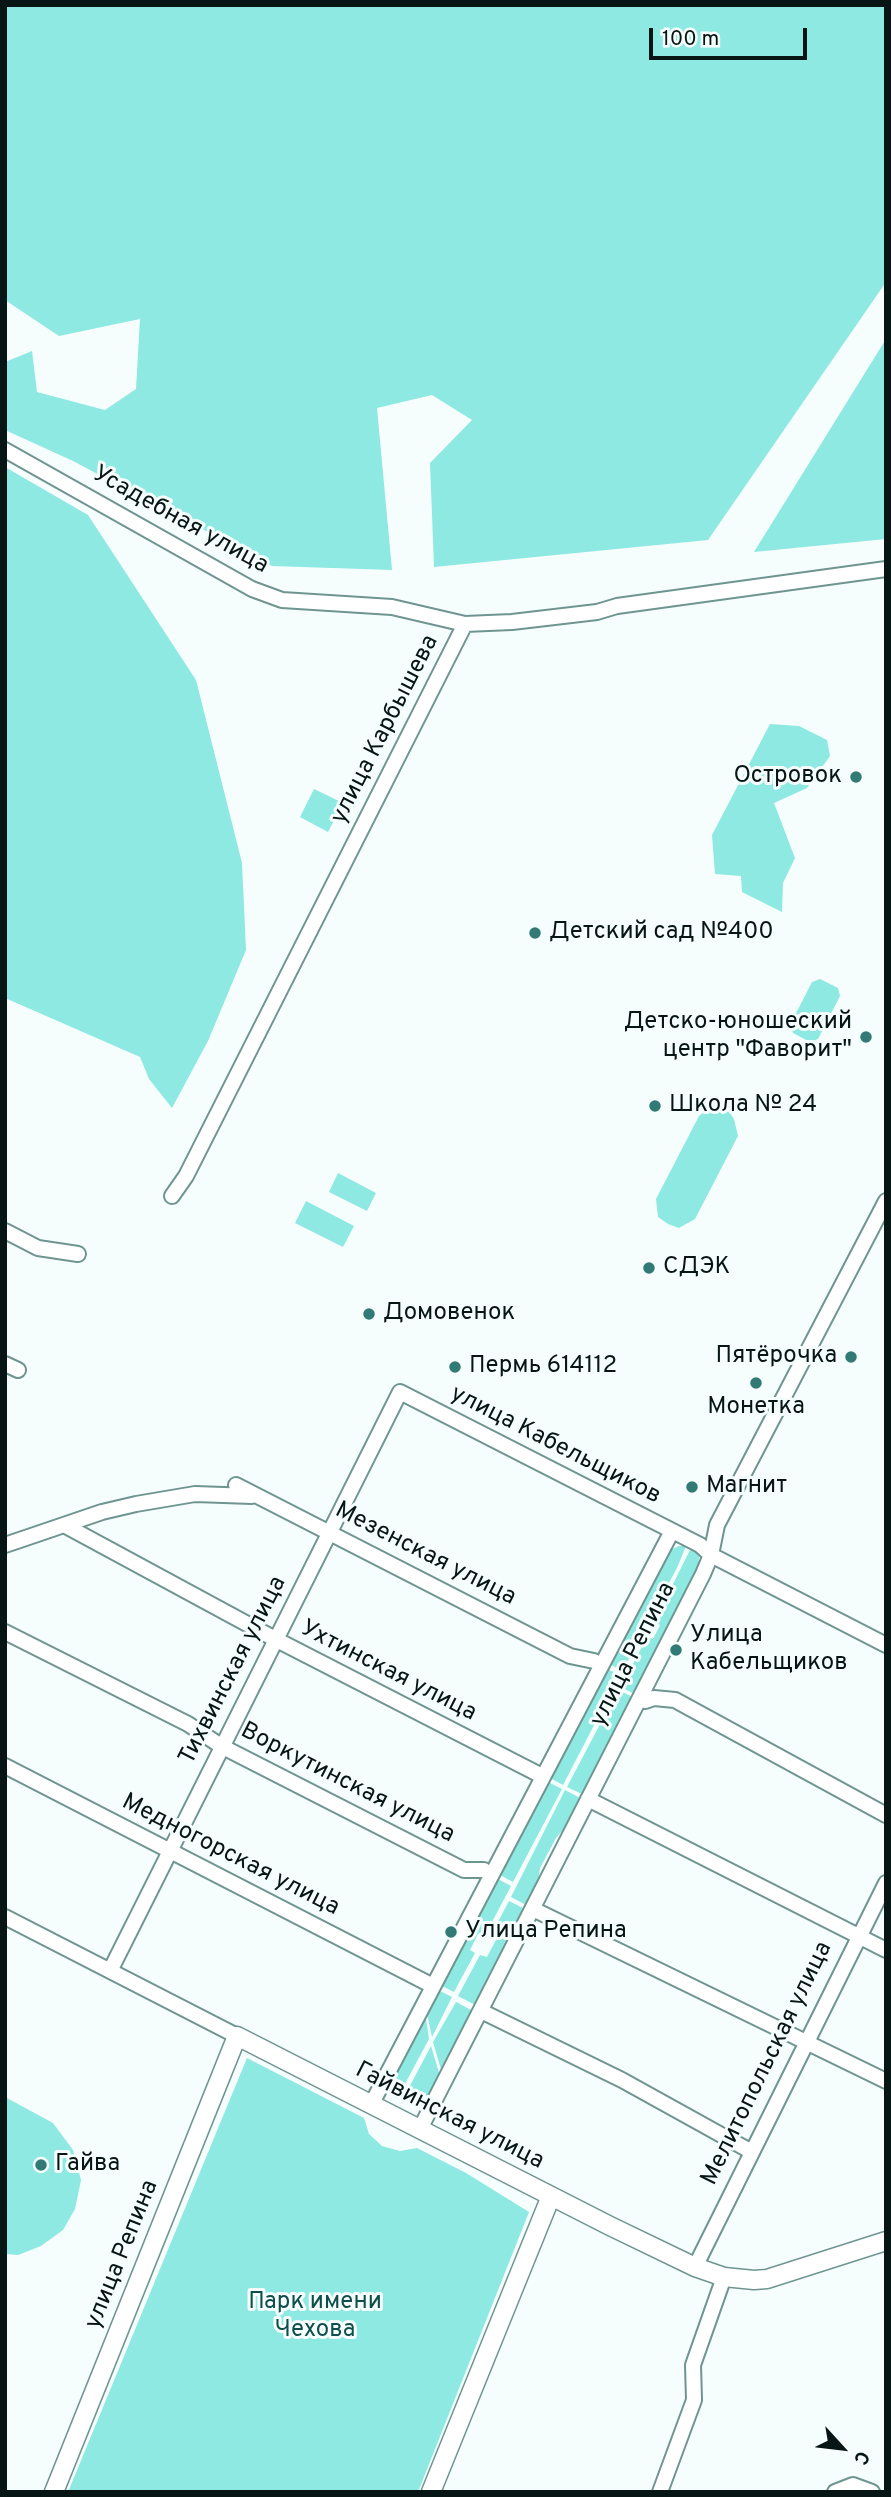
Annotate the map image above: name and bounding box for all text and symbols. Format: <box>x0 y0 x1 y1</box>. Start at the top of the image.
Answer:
scale bar <box>653 14 810 58</box>
text: 100 m <box>662 26 719 53</box>
street label: Усадебная улица <box>87 461 273 581</box>
street label: улица Карбышева <box>326 631 446 829</box>
place label: Островок <box>733 763 842 791</box>
marker: Островок <box>848 769 864 785</box>
place label: Детский сад №400 <box>549 919 774 947</box>
marker: Детский сад №400 <box>527 925 543 941</box>
place label: Детско-юношеский центр "Фаворит" <box>624 1009 852 1065</box>
marker: Детско-юношеский центр "Фаворит" <box>858 1029 874 1045</box>
place label: Школа № 24 <box>669 1092 817 1120</box>
marker: Школа № 24 <box>647 1098 663 1114</box>
place label: СДЭК <box>663 1254 730 1282</box>
marker: СДЭК <box>641 1260 657 1276</box>
place label: Домовенок <box>383 1300 515 1328</box>
marker: Домовенок <box>361 1306 377 1322</box>
place label: Пятёрочка <box>716 1343 837 1371</box>
marker: Пятёрочка <box>843 1349 859 1365</box>
place label: Пермь 614112 <box>469 1353 617 1381</box>
marker: Пермь 614112 <box>447 1359 463 1375</box>
marker: Монетка <box>748 1375 764 1391</box>
street label: улица Кабельщиков <box>445 1380 665 1512</box>
place label: Монетка <box>707 1394 805 1422</box>
place label: Магнит <box>706 1473 787 1501</box>
marker: Магнит <box>684 1479 700 1495</box>
street label: Мезенская улица <box>330 1497 520 1613</box>
street label: Тихвинская улица <box>174 1572 294 1770</box>
street label: улица Репина <box>585 1578 683 1732</box>
street label: Ухтинская улица <box>295 1615 481 1729</box>
place label: Улица Кабельщиков <box>690 1622 848 1678</box>
marker: Улица Кабельщиков <box>668 1642 684 1658</box>
street label: Воркутинская улица <box>235 1718 459 1850</box>
street label: Медногорская улица <box>116 1789 344 1923</box>
place label: Улица Репина <box>465 1918 627 1946</box>
marker: Улица Репина <box>443 1924 459 1940</box>
street label: Мелитопольская улица <box>696 1937 840 2191</box>
street label: Гайвинская улица <box>350 2057 548 2177</box>
place label: Гайва <box>55 2151 120 2179</box>
marker: Гайва <box>33 2157 49 2173</box>
street label: улица Репина <box>80 2176 166 2334</box>
park label: Парк имени Чехова <box>248 2289 382 2345</box>
north arrow <box>807 2413 877 2483</box>
text: С <box>847 2447 874 2468</box>

